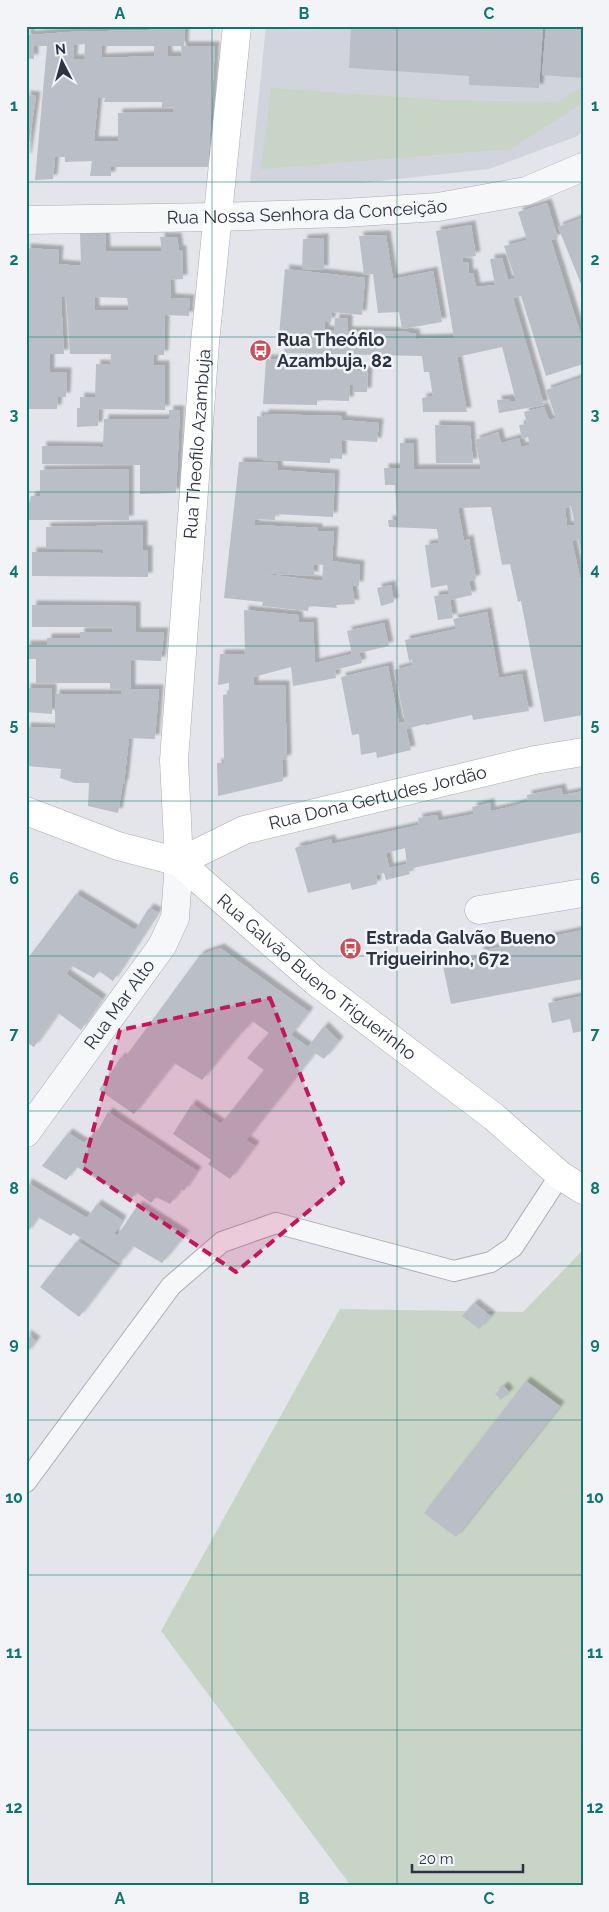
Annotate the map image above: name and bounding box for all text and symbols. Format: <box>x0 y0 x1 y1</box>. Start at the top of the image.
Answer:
text: A <box>115 4 126 23</box>
text: B <box>299 4 310 23</box>
text: C <box>484 4 495 23</box>
north arrow <box>38 38 88 88</box>
text: N <box>54 41 67 58</box>
text: 1 <box>10 96 18 115</box>
text: 1 <box>591 96 599 115</box>
street label: Rua Nossa Senhora da Conceição <box>166 194 449 228</box>
text: 2 <box>9 250 19 269</box>
text: 2 <box>590 250 600 269</box>
place label: Rua Theófilo Azambuja, 82 <box>277 329 392 371</box>
bus stop icon: Rua Theófilo Azambuja, 82 <box>249 338 273 362</box>
street label: Rua Theofilo Azambuja <box>179 348 214 540</box>
text: 3 <box>10 405 19 424</box>
text: 3 <box>591 405 600 424</box>
text: 4 <box>9 560 19 579</box>
text: 4 <box>590 560 600 579</box>
text: 5 <box>10 715 19 734</box>
text: 5 <box>591 715 600 734</box>
street label: Rua Dona Gertudes Jordão <box>267 761 489 834</box>
text: 6 <box>9 869 19 888</box>
text: 6 <box>590 869 600 888</box>
street label: Rua Galvão Bueno Triguerinho <box>213 889 421 1064</box>
place label: Estrada Galvão Bueno Trigueirinho, 672 <box>366 927 556 969</box>
bus stop icon: Estrada Galvão Bueno Trigueirinho, 672 <box>338 936 362 960</box>
street label: Rua Mar Alto <box>79 955 159 1053</box>
text: 7 <box>10 1024 19 1043</box>
text: 7 <box>591 1024 600 1043</box>
text: 8 <box>9 1179 19 1198</box>
text: 8 <box>590 1179 600 1198</box>
text: 9 <box>9 1334 19 1353</box>
text: 9 <box>590 1334 600 1353</box>
text: 10 <box>5 1488 23 1507</box>
text: 10 <box>586 1488 604 1507</box>
text: 11 <box>6 1643 22 1662</box>
text: 11 <box>587 1643 603 1662</box>
text: 12 <box>6 1798 22 1817</box>
text: 12 <box>587 1798 603 1817</box>
scale bar <box>412 1842 523 1874</box>
text: 20 m <box>419 1850 454 1868</box>
text: A <box>115 1889 126 1908</box>
text: B <box>299 1889 310 1908</box>
text: C <box>484 1889 495 1908</box>

